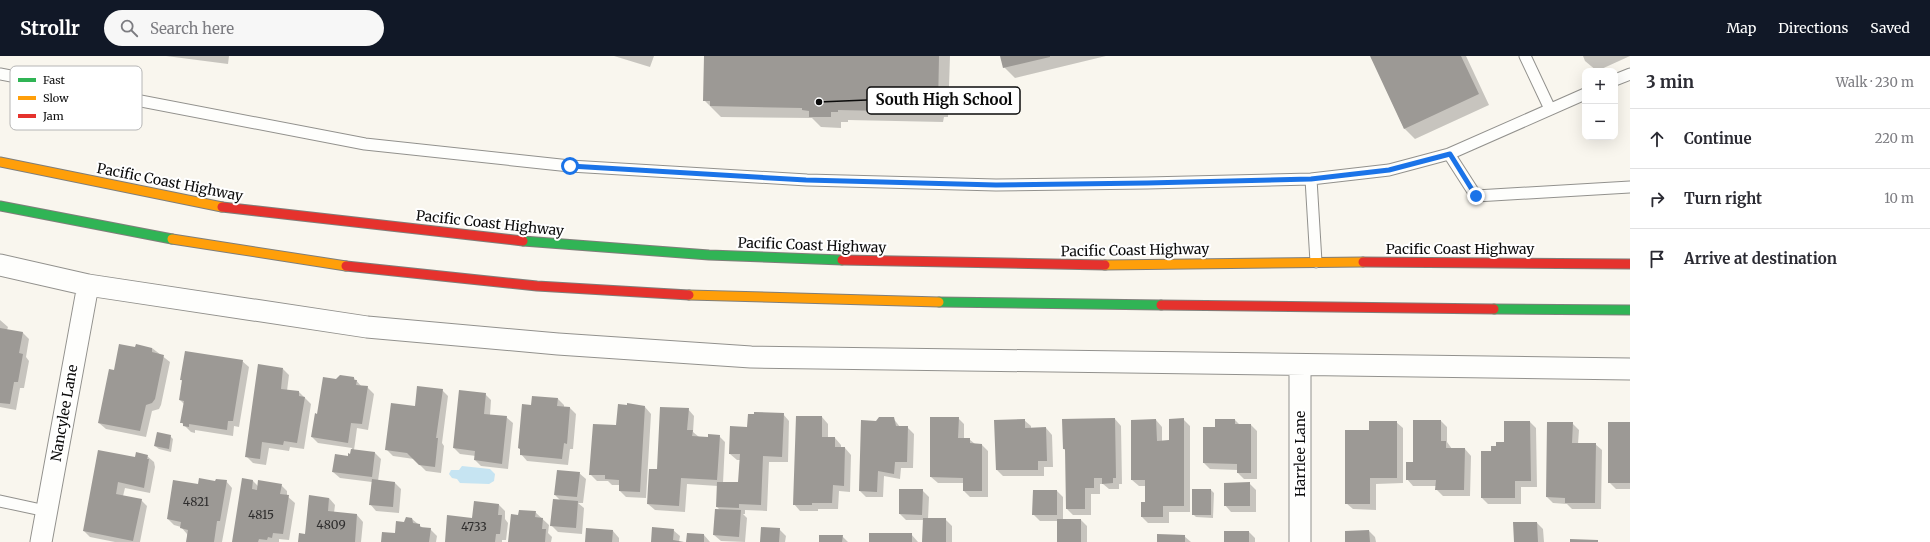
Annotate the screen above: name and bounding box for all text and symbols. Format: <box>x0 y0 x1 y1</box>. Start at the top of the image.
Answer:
search box <box>104 10 384 46</box>
text: Strollr <box>20 16 80 40</box>
icon: search <box>118 17 140 39</box>
text: Search here <box>150 19 234 38</box>
text: Map <box>1726 19 1756 37</box>
text: Directions <box>1778 19 1848 37</box>
text: Saved <box>1870 19 1910 37</box>
legend <box>10 66 142 130</box>
map controls <box>1582 68 1618 140</box>
button: + <box>1582 68 1618 104</box>
text: 3 min <box>1646 71 1694 93</box>
text: Fast <box>43 73 66 87</box>
text: Walk · 230 m <box>1836 74 1914 91</box>
callout: South High School <box>867 87 1020 114</box>
text: South High School <box>875 90 1013 109</box>
text: Slow <box>43 91 69 105</box>
button: − <box>1582 104 1618 140</box>
text: Jam <box>42 109 64 123</box>
icon: ahead <box>1646 128 1668 150</box>
text: Continue <box>1684 129 1752 148</box>
text: 220 m <box>1875 130 1914 147</box>
route start <box>561 157 579 175</box>
street label: Pacific Coast Highway <box>95 159 246 205</box>
route end <box>1467 187 1485 205</box>
icon: right <box>1646 188 1668 210</box>
text: Turn right <box>1684 189 1762 208</box>
text: 10 m <box>1884 190 1914 207</box>
street label: Pacific Coast Highway <box>415 206 566 240</box>
street label: Pacific Coast Highway <box>737 233 887 257</box>
street label: Pacific Coast Highway <box>1060 240 1210 260</box>
street label: Pacific Coast Highway <box>1386 240 1535 258</box>
icon: arrive <box>1646 248 1668 270</box>
text: Arrive at destination <box>1684 249 1837 268</box>
street label: Nancylee Lane <box>47 363 81 463</box>
street label: Harrlee Lane <box>1291 411 1309 497</box>
house number: 4821 <box>183 494 210 509</box>
house number: 4815 <box>248 507 274 522</box>
house number: 4809 <box>316 517 346 532</box>
house number: 4733 <box>461 519 487 534</box>

